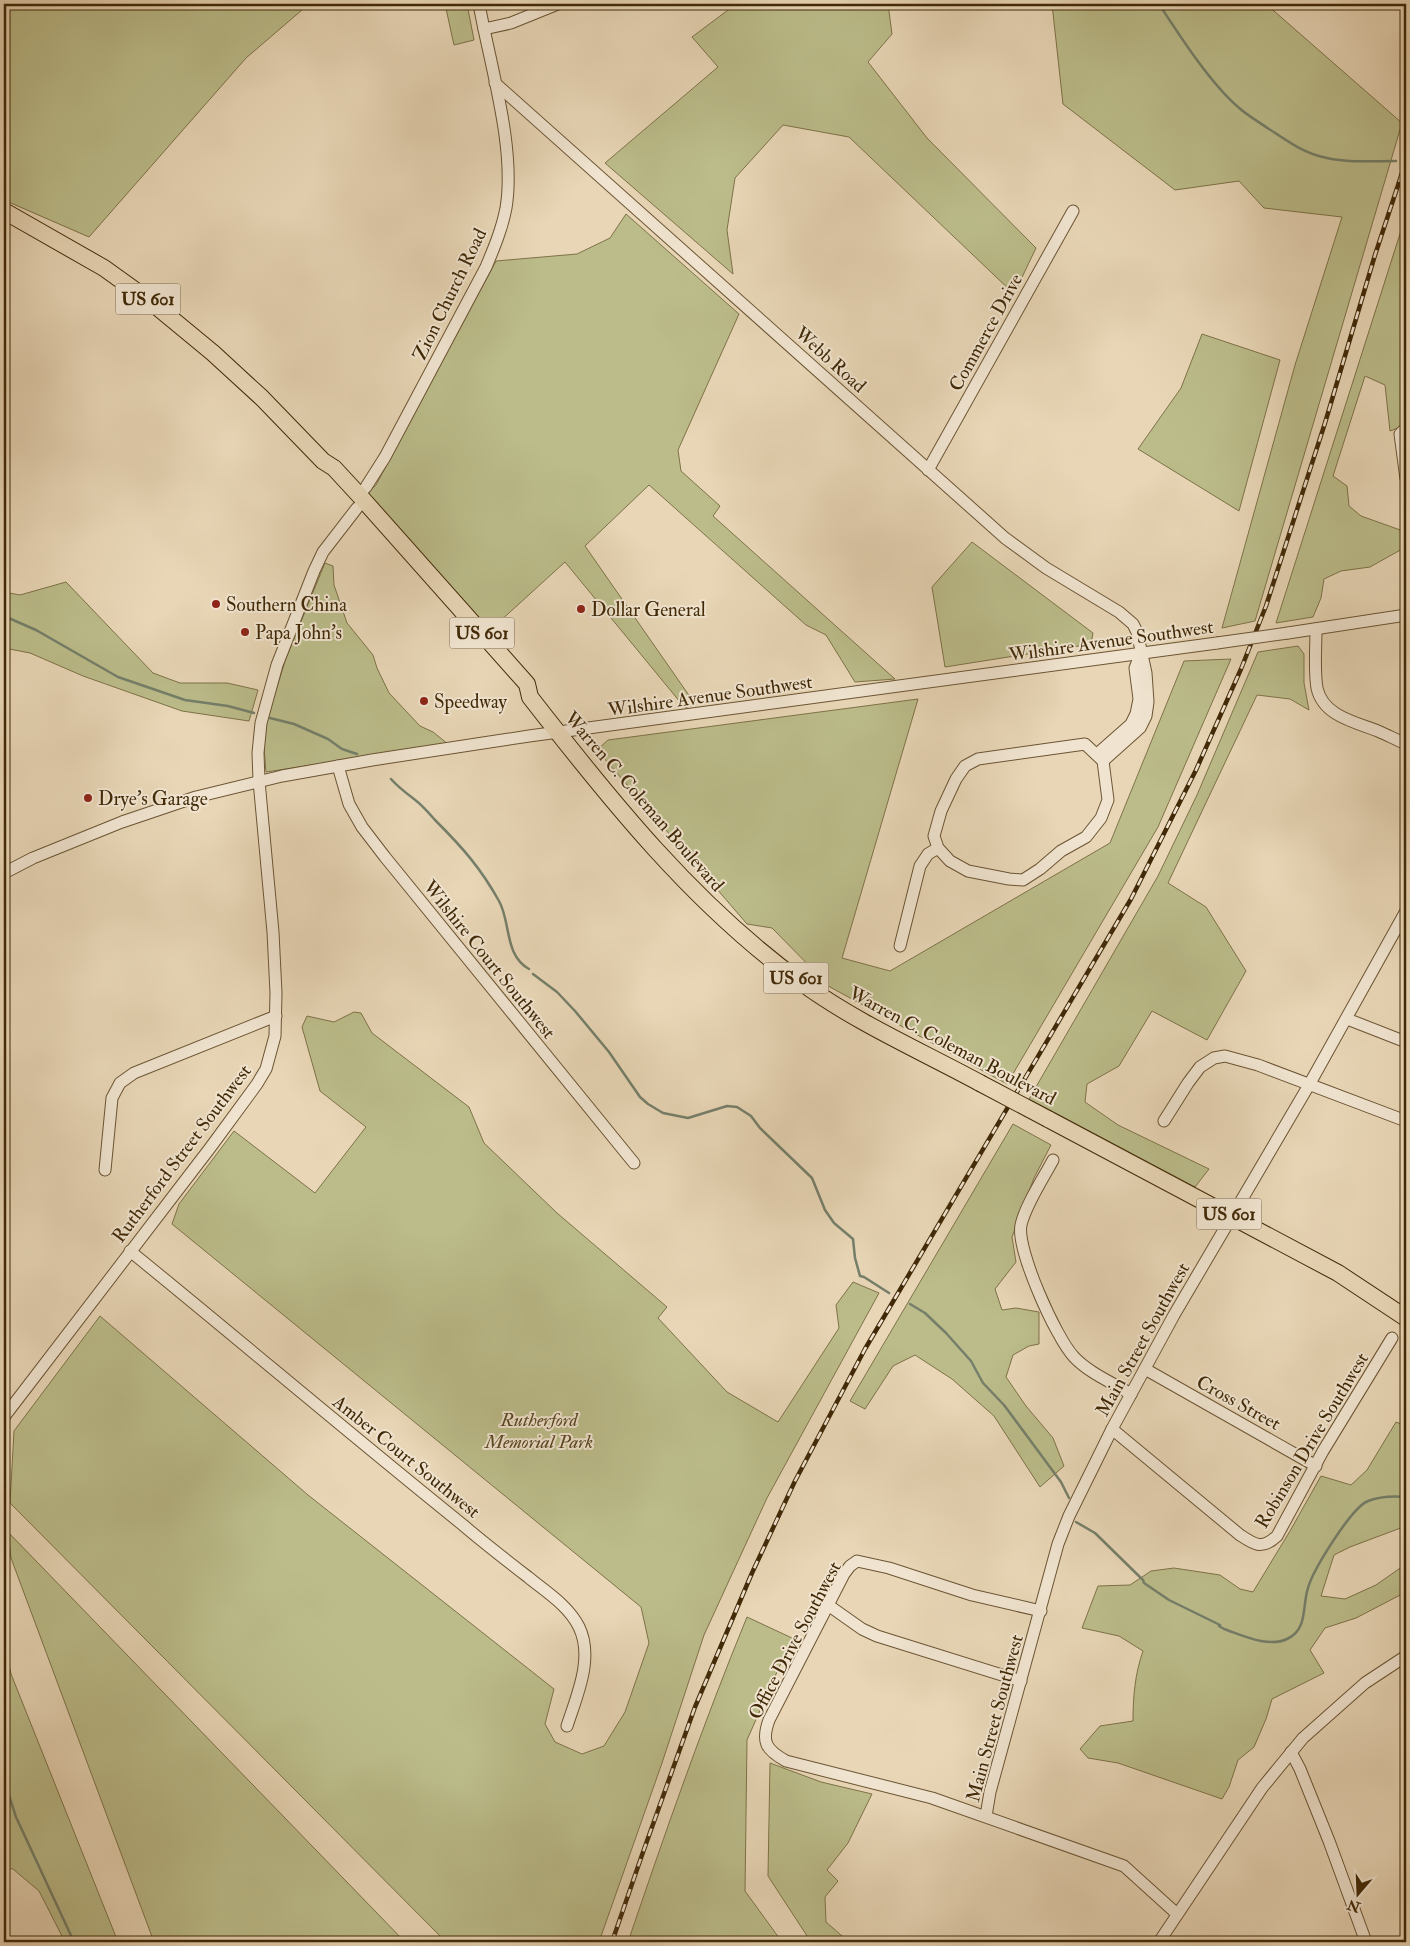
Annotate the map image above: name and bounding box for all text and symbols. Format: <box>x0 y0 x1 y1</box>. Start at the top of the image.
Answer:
street label: Zion Church Road <box>408 224 493 364</box>
street label: Commerce Drive <box>944 270 1028 395</box>
road number: US 601 <box>116 284 180 314</box>
street label: Webb Road <box>789 321 872 399</box>
place label: Southern China <box>226 593 347 617</box>
marker: Southern China <box>210 598 222 610</box>
place label: Dollar General <box>591 598 706 622</box>
marker: Dollar General <box>575 603 587 615</box>
street label: Wilshire Avenue Southwest <box>1006 615 1215 667</box>
road number: US 601 <box>450 618 514 648</box>
place label: Papa John's <box>255 621 342 646</box>
marker: Papa John's <box>239 626 251 638</box>
street label: Wilshire Avenue Southwest <box>605 670 814 722</box>
place label: Speedway <box>434 690 508 715</box>
marker: Speedway <box>418 695 430 707</box>
street label: Warren C. Coleman Boulevard <box>559 706 730 897</box>
place label: Drye's Garage <box>98 787 208 811</box>
marker: Drye's Garage <box>82 792 94 804</box>
street label: Wilshire Court Southwest <box>417 875 561 1044</box>
road number: US 601 <box>764 962 828 994</box>
street label: Warren C. Coleman Boulevard <box>844 981 1061 1111</box>
street label: Rutherford Street Southwest <box>107 1060 257 1248</box>
road number: US 601 <box>1196 1198 1262 1230</box>
street label: Main Street Southwest <box>1091 1258 1195 1421</box>
street label: Robinson Drive Southwest <box>1250 1348 1374 1533</box>
street label: Cross Street <box>1192 1370 1285 1436</box>
street label: Amber Court Southwest <box>327 1389 485 1524</box>
park label: Rutherford Memorial Park <box>484 1408 593 1454</box>
street label: Office Drive Southwest <box>743 1557 847 1724</box>
street label: Main Street Southwest <box>961 1632 1029 1805</box>
north arrow <box>1332 1868 1382 1918</box>
text: N <box>1345 1896 1364 1916</box>

